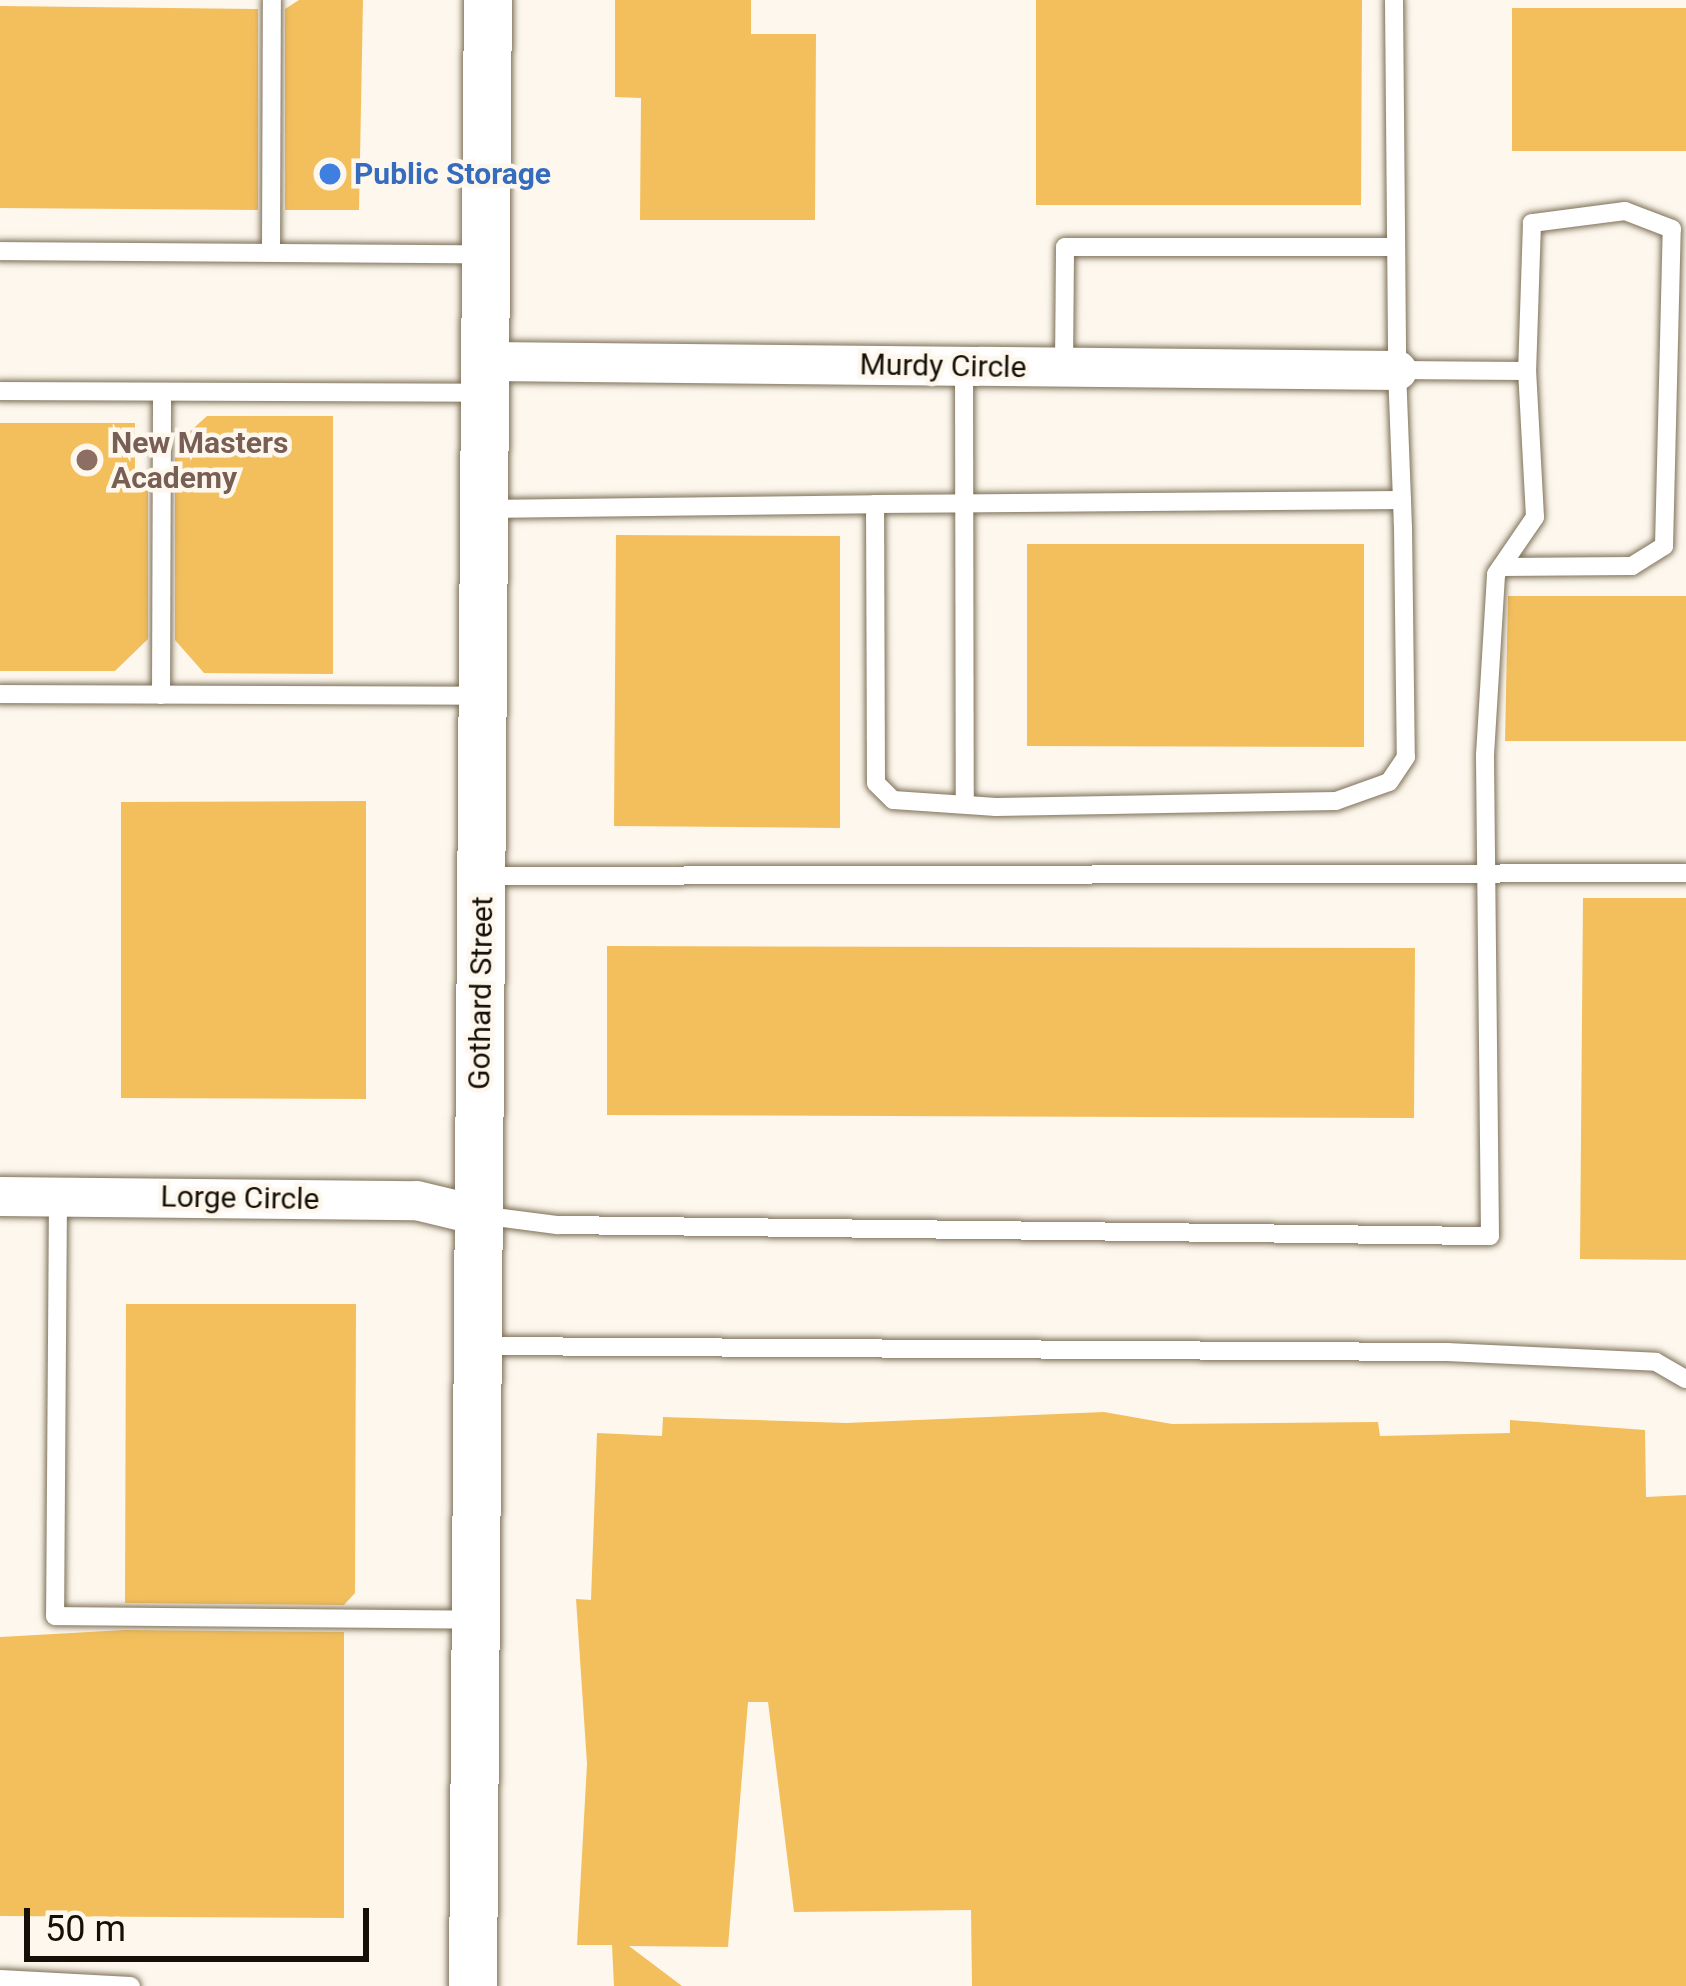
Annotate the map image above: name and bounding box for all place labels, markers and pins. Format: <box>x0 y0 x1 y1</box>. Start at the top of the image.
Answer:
place label: Public Storage <box>354 156 551 192</box>
marker: Public Storage <box>317 161 343 187</box>
place label: New Masters Academy <box>111 425 288 496</box>
marker: New Masters Academy <box>74 447 100 473</box>

